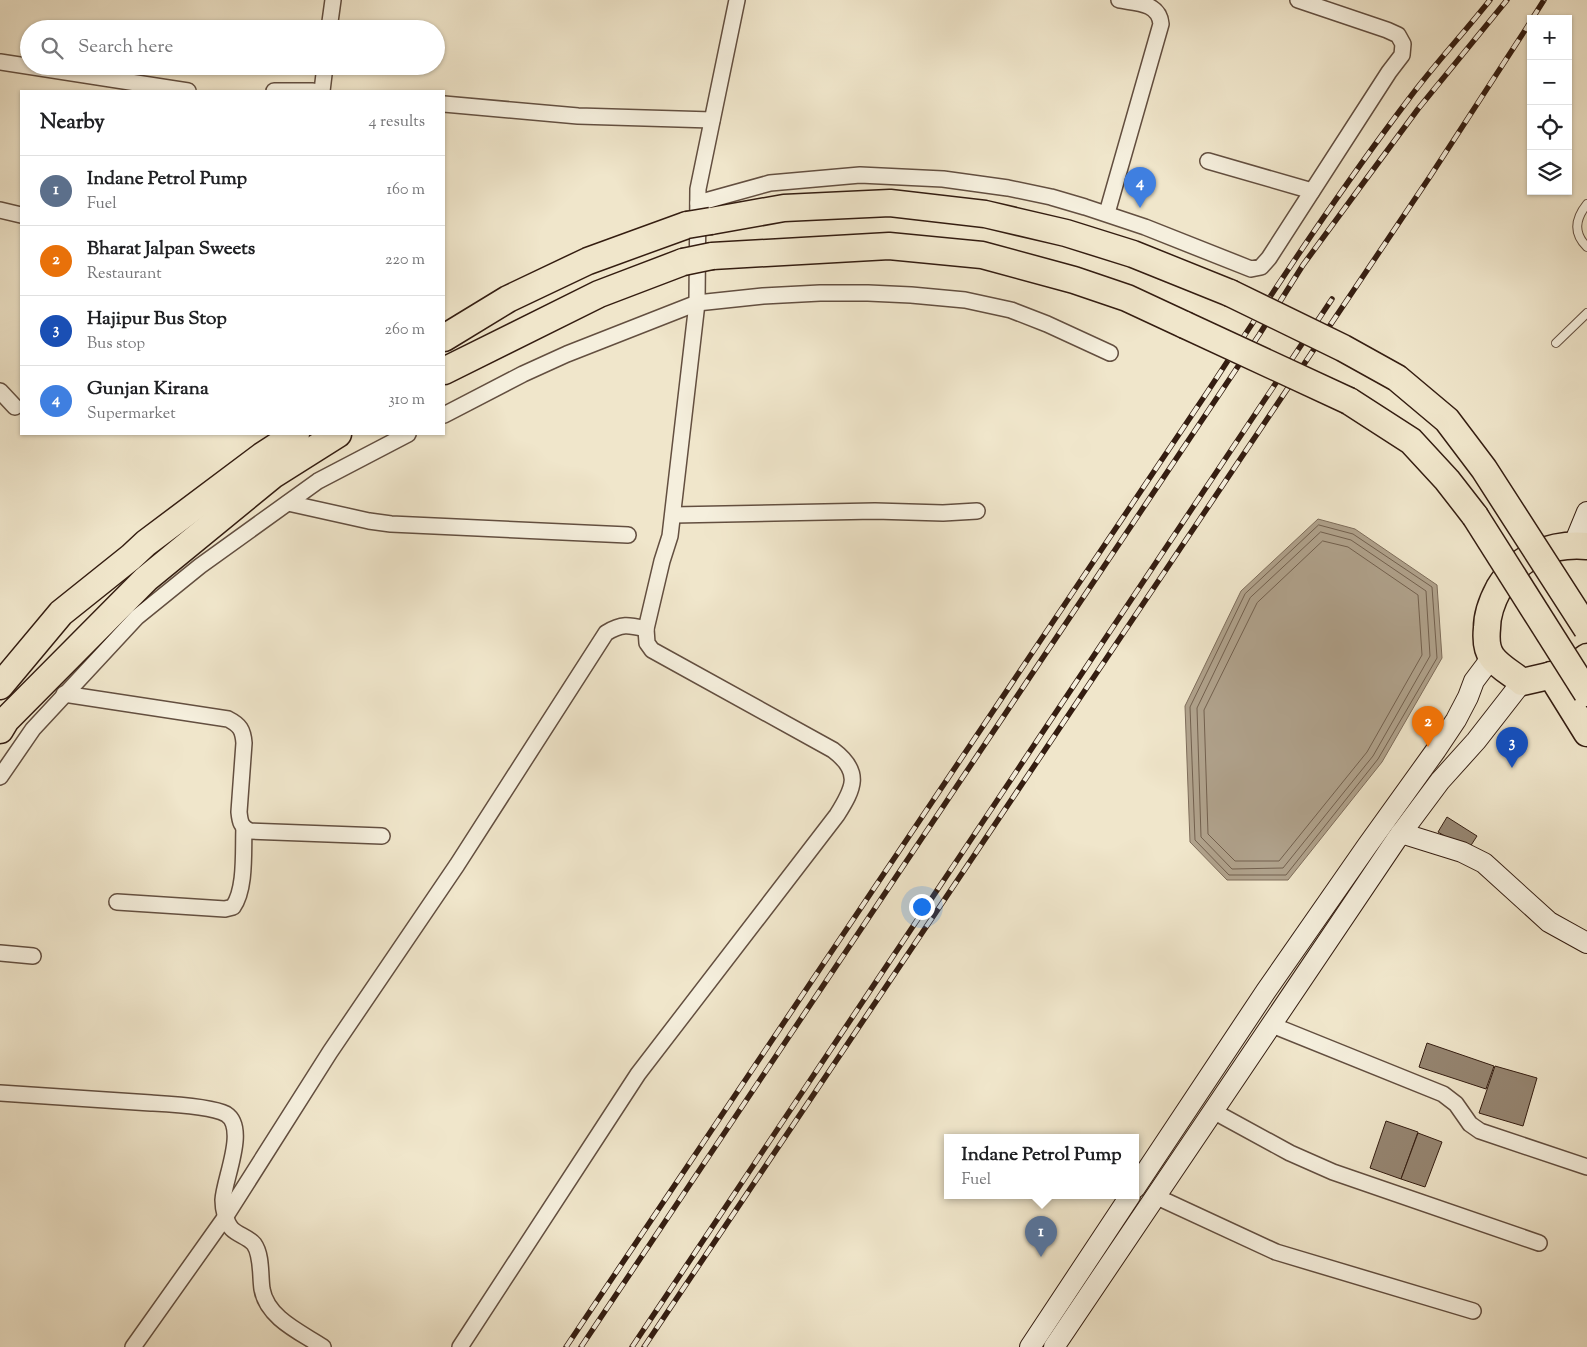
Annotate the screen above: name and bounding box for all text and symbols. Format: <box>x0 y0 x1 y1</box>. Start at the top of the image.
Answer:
map controls <box>1527 15 1572 195</box>
button: + <box>1527 15 1572 60</box>
search box <box>20 20 445 75</box>
icon: search <box>38 34 66 62</box>
text: Search here <box>78 34 173 61</box>
button: − <box>1527 60 1572 105</box>
button: locate <box>1527 105 1572 150</box>
text: Nearby <box>40 108 105 138</box>
text: 4 results <box>369 111 425 134</box>
button: layers <box>1527 150 1572 195</box>
text: Indane Petrol Pump <box>87 166 247 193</box>
pin: 4 <box>1124 167 1156 208</box>
text: 1 <box>53 179 59 202</box>
text: 160 m <box>387 179 425 202</box>
text: Fuel <box>87 193 117 216</box>
text: Bharat Jalpan Sweets <box>87 236 255 263</box>
text: 2 <box>52 249 60 272</box>
text: 220 m <box>385 249 425 272</box>
text: Restaurant <box>87 263 162 286</box>
text: Hajipur Bus Stop <box>87 306 227 333</box>
text: 3 <box>53 319 59 342</box>
text: 260 m <box>384 319 425 342</box>
text: Bus stop <box>87 333 145 356</box>
text: Gunjan Kirana <box>87 376 209 403</box>
text: 4 <box>52 389 60 412</box>
text: 310 m <box>388 389 425 412</box>
text: Supermarket <box>87 403 176 426</box>
pin: 2 <box>1412 706 1444 747</box>
pin: 3 <box>1496 727 1528 768</box>
your location <box>909 894 935 920</box>
popup <box>944 1134 1139 1199</box>
text: Indane Petrol Pump <box>961 1142 1122 1169</box>
text: Fuel <box>961 1169 991 1192</box>
pin: 1 <box>1025 1216 1057 1257</box>

